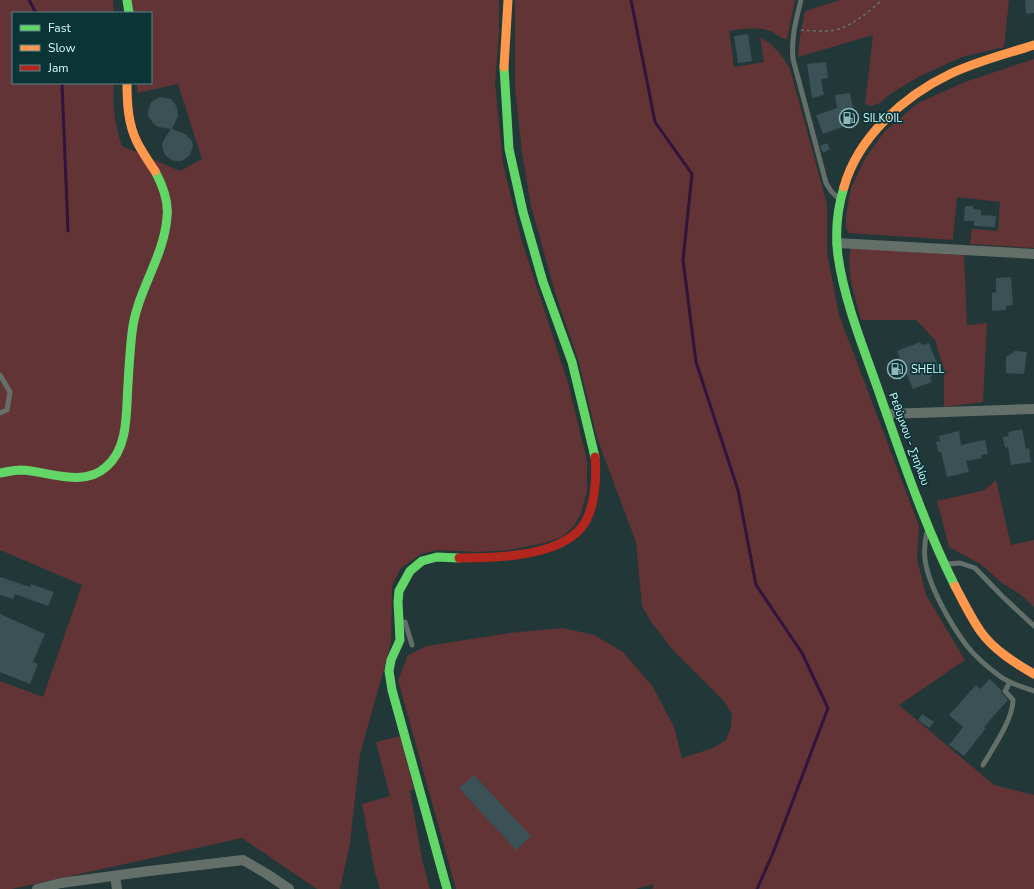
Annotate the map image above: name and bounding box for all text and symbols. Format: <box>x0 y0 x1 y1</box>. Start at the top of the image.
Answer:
legend <box>12 12 152 84</box>
text: Fast <box>48 20 71 36</box>
text: Slow <box>48 40 76 56</box>
text: Jam <box>47 60 69 76</box>
fuel station icon: SILKOIL <box>838 107 860 129</box>
place label: SILKOIL <box>863 111 902 126</box>
fuel station icon: SHELL <box>886 358 908 380</box>
place label: SHELL <box>911 362 945 377</box>
street label: Ρεθύμνου - Σπηλίου <box>885 391 933 487</box>

